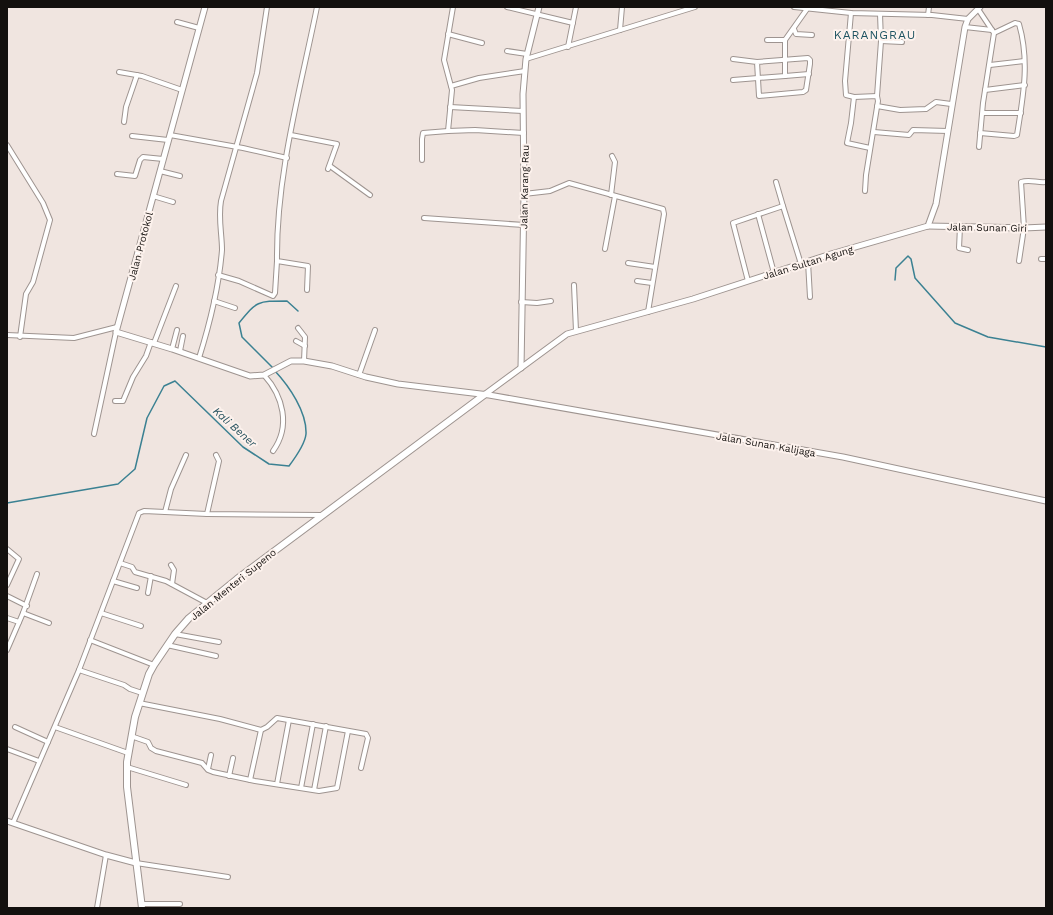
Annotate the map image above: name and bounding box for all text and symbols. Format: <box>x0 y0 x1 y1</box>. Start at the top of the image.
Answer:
district label: KARANGRAU <box>834 28 916 42</box>
street label: Jalan Karang Rau <box>518 145 531 229</box>
street label: Jalan Protokol <box>126 211 155 281</box>
street label: Jalan Sunan Giri <box>947 221 1027 234</box>
street label: Jalan Sultan Agung <box>762 243 855 281</box>
water label: Kali Bener <box>210 405 260 451</box>
street label: Jalan Sunan Kalijaga <box>715 430 817 459</box>
street label: Jalan Menteri Supeno <box>188 547 278 622</box>

